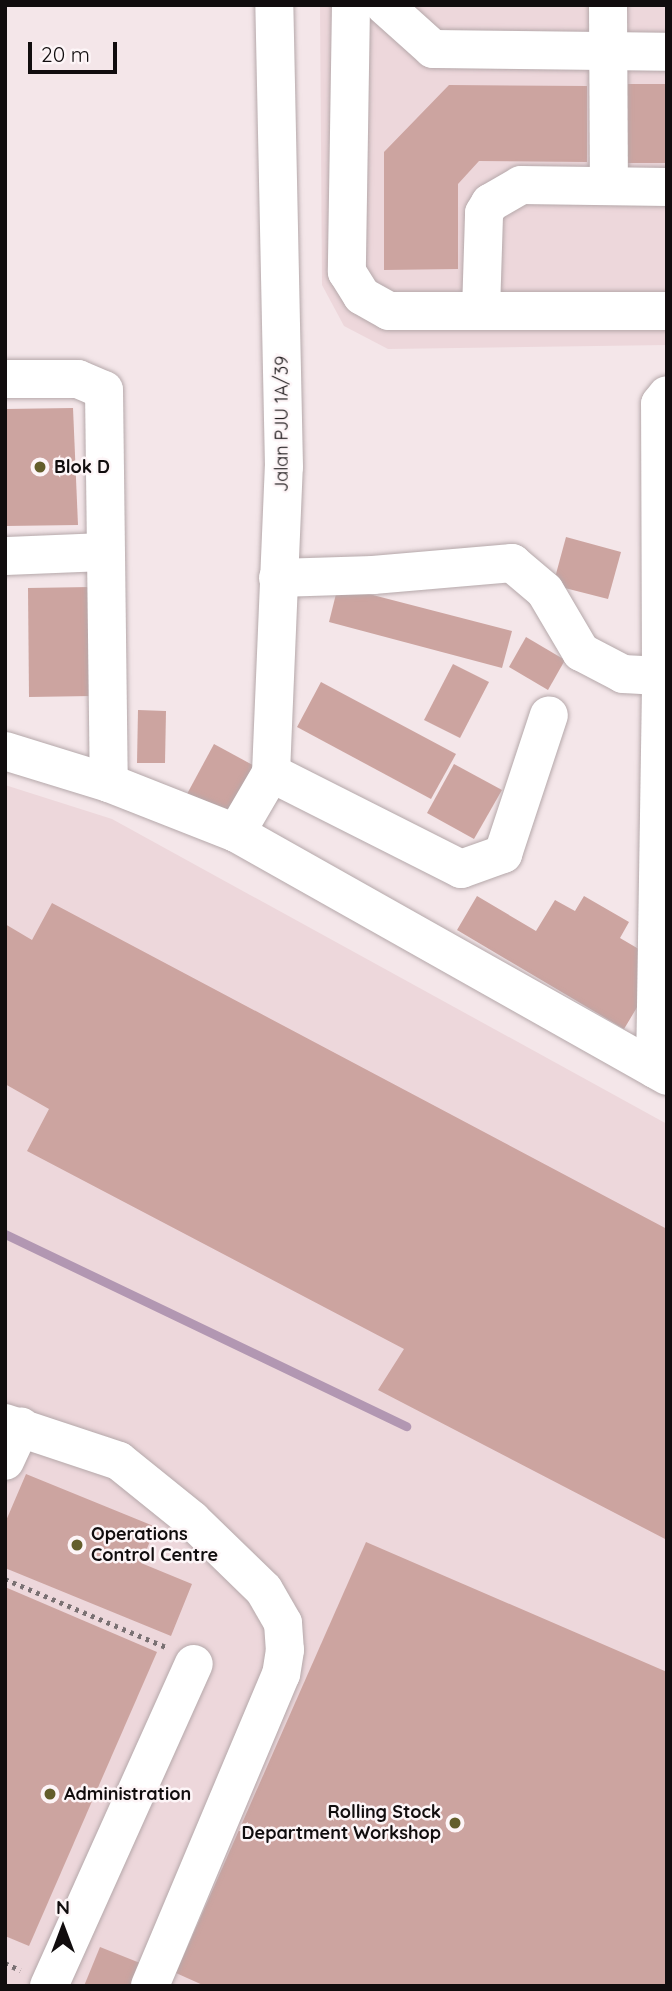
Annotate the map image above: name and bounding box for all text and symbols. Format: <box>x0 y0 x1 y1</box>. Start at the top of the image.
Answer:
scale bar <box>32 28 121 72</box>
text: 20 m <box>41 41 90 67</box>
street label: Jalan PJU 1A/39 <box>271 356 293 492</box>
place label: Blok D <box>54 456 110 478</box>
marker: Blok D <box>32 459 48 475</box>
place label: Operations Control Centre <box>91 1524 218 1566</box>
marker: Operations Control Centre <box>69 1537 85 1553</box>
place label: Administration <box>64 1783 191 1805</box>
marker: Administration <box>42 1786 58 1802</box>
place label: Rolling Stock Department Workshop <box>242 1802 441 1844</box>
marker: Rolling Stock Department Workshop <box>447 1815 463 1831</box>
north arrow <box>28 1893 98 1963</box>
text: N <box>56 1895 70 1919</box>

